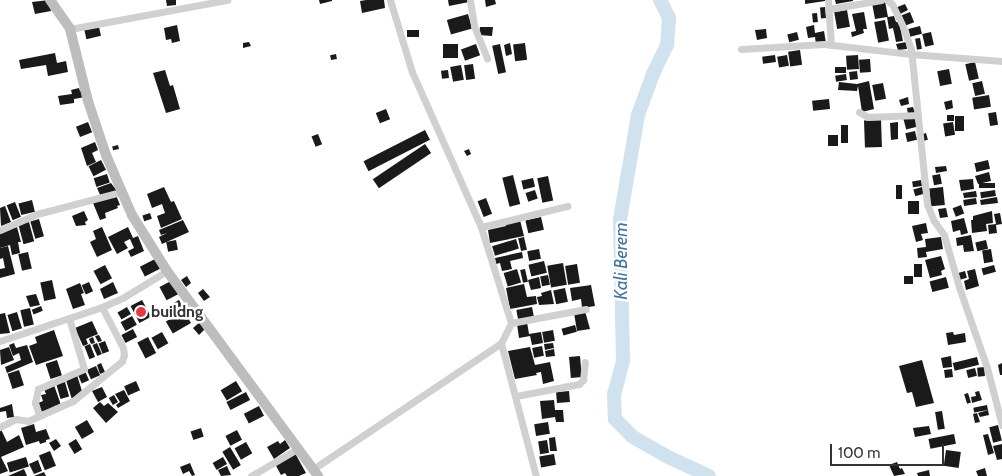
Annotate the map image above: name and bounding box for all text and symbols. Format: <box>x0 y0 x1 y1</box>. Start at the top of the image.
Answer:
water label: Kali Berem <box>610 222 632 300</box>
place label: buildng <box>151 302 203 322</box>
marker: buildng <box>135 306 147 318</box>
scale bar <box>832 434 946 466</box>
text: 100 m <box>838 444 880 462</box>

